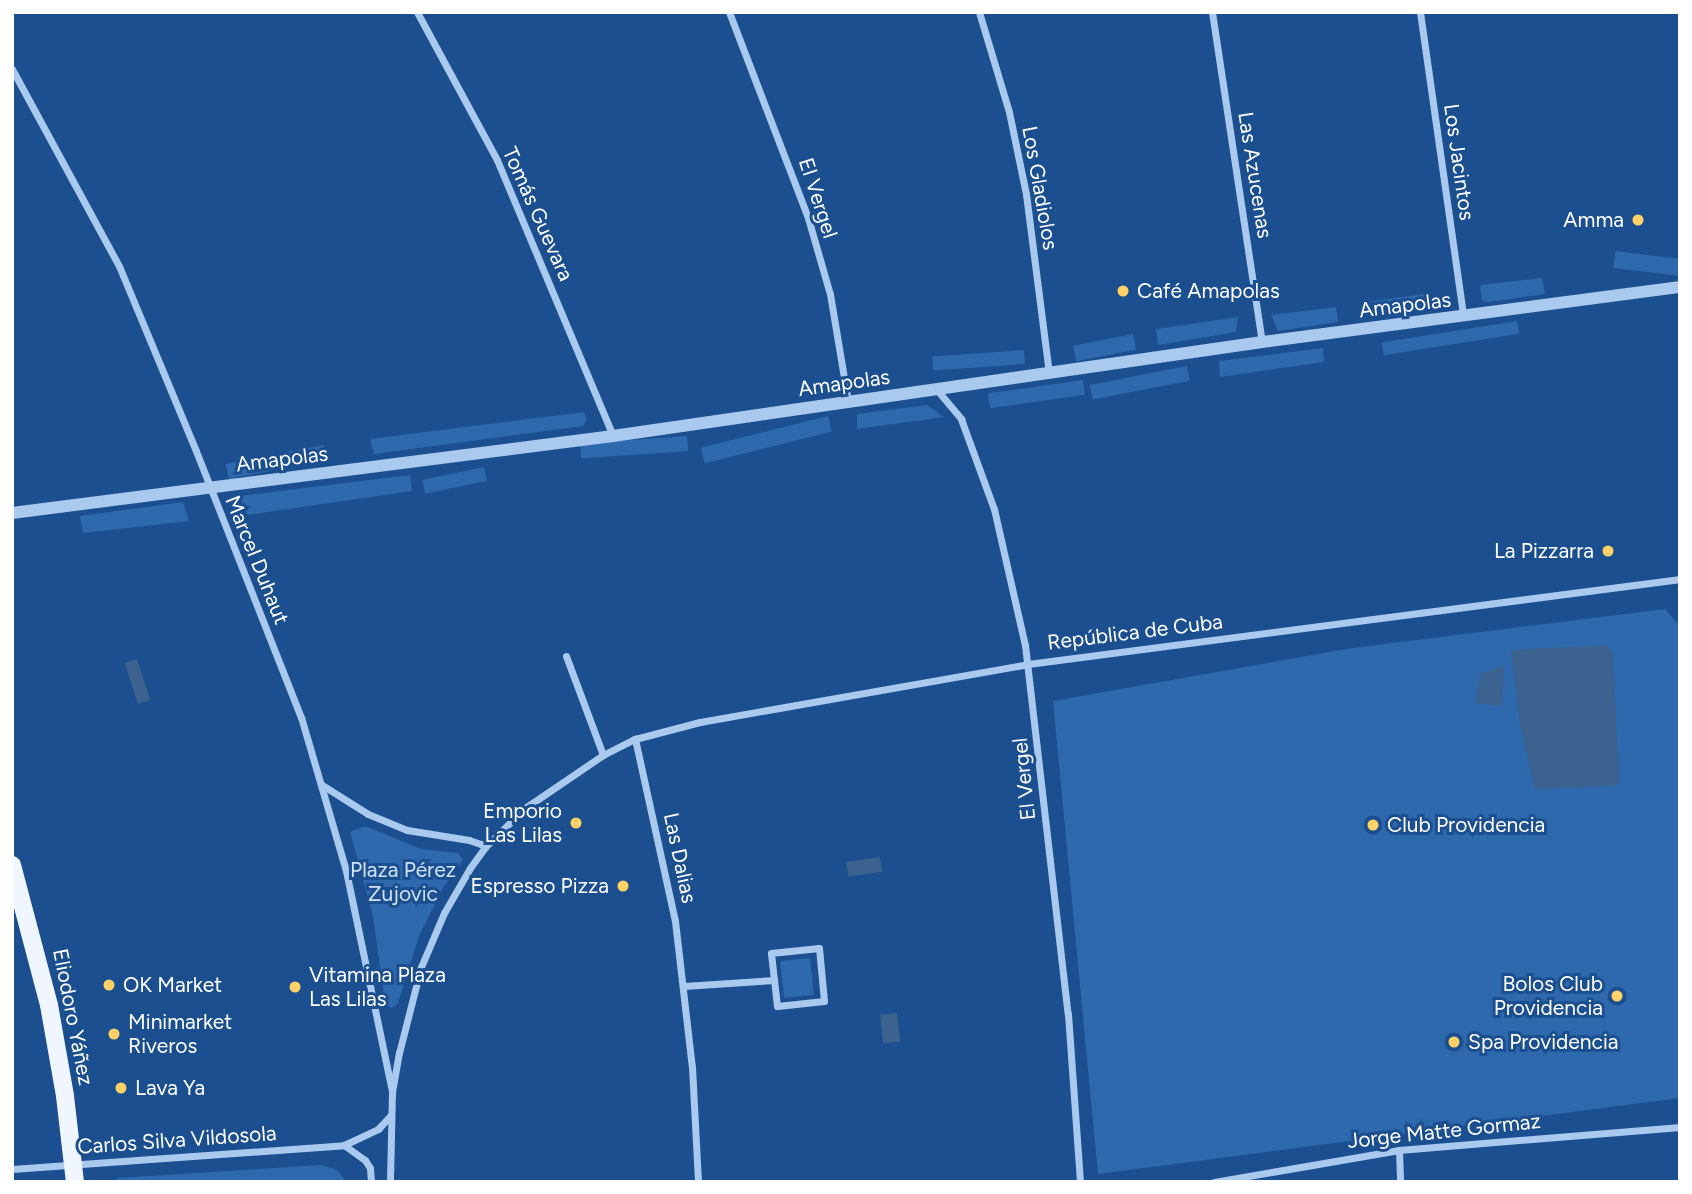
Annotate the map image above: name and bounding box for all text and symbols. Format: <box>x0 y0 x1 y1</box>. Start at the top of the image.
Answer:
street label: Los Jacintos <box>1438 102 1480 222</box>
street label: Las Azucenas <box>1233 110 1277 240</box>
street label: Los Gladiolos <box>1017 124 1063 252</box>
street label: Tomás Guevara <box>497 143 579 285</box>
street label: El Vergel <box>793 155 843 241</box>
place label: Amma <box>1563 207 1624 233</box>
marker: Amma <box>1630 212 1646 228</box>
place label: Café Amapolas <box>1137 278 1280 304</box>
marker: Café Amapolas <box>1115 283 1131 299</box>
street label: Amapolas <box>1358 287 1452 323</box>
street label: Amapolas <box>796 364 892 402</box>
street label: Amapolas <box>235 441 329 477</box>
street label: Marcel Duhaut <box>220 492 294 628</box>
place label: La Pizzarra <box>1494 538 1594 564</box>
marker: La Pizzarra <box>1600 543 1616 559</box>
street label: República de Cuba <box>1046 609 1224 655</box>
street label: El Vergel <box>1007 736 1041 822</box>
place label: Emporio Las Lilas <box>483 798 562 848</box>
street label: Las Dalias <box>658 811 702 905</box>
place label: Club Providencia <box>1387 812 1545 838</box>
marker: Emporio Las Lilas <box>568 815 584 831</box>
marker: Club Providencia <box>1365 817 1381 833</box>
park label: Plaza Pérez Zujovic <box>350 857 456 907</box>
place label: Espresso Pizza <box>471 873 609 899</box>
marker: Espresso Pizza <box>615 878 631 894</box>
street label: Eliodoro Yáñez <box>47 947 99 1087</box>
place label: Vitamina Plaza Las Lilas <box>309 962 446 1012</box>
place label: Bolos Club Providencia <box>1494 971 1603 1021</box>
place label: OK Market <box>123 972 222 998</box>
marker: OK Market <box>101 977 117 993</box>
marker: Vitamina Plaza Las Lilas <box>287 979 303 995</box>
marker: Bolos Club Providencia <box>1609 988 1625 1004</box>
place label: Minimarket Riveros <box>128 1009 232 1059</box>
marker: Minimarket Riveros <box>106 1026 122 1042</box>
place label: Spa Providencia <box>1468 1029 1618 1055</box>
marker: Spa Providencia <box>1446 1034 1462 1050</box>
place label: Lava Ya <box>135 1075 205 1101</box>
marker: Lava Ya <box>113 1080 129 1096</box>
street label: Jorge Matte Gormaz <box>1346 1108 1542 1154</box>
street label: Carlos Silva Vildosola <box>77 1120 277 1160</box>

